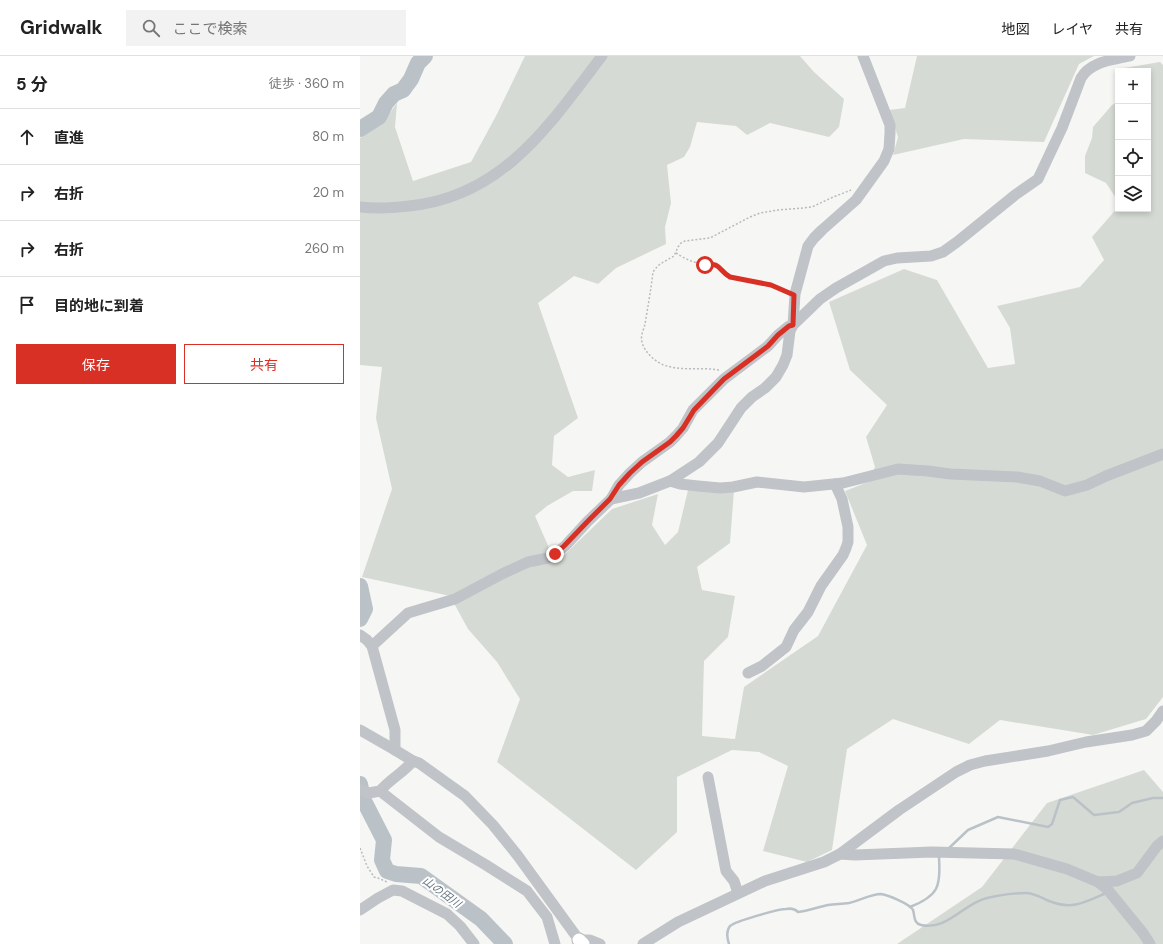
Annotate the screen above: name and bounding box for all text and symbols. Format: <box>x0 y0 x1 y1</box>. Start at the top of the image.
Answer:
search box <box>126 10 406 46</box>
text: Gridwalk <box>20 15 102 40</box>
icon: search <box>140 17 162 39</box>
text: ここで検索 <box>172 19 248 39</box>
text: 地図 <box>1001 20 1029 38</box>
text: レイヤ <box>1051 20 1093 38</box>
text: 共有 <box>1115 20 1143 38</box>
map controls <box>1115 68 1151 212</box>
button: + <box>1115 68 1151 104</box>
text: 5 分 <box>16 73 48 95</box>
text: 徒歩 · 360 m <box>269 75 344 92</box>
button: − <box>1115 104 1151 140</box>
icon: ahead <box>16 126 38 148</box>
text: 直進 <box>54 128 84 148</box>
text: 80 m <box>312 128 344 145</box>
button: locate <box>1115 140 1151 176</box>
button: layers <box>1115 176 1151 212</box>
icon: right <box>16 182 38 204</box>
text: 右折 <box>54 184 84 204</box>
text: 20 m <box>313 184 344 201</box>
icon: right <box>16 238 38 260</box>
text: 右折 <box>54 240 84 260</box>
text: 260 m <box>304 240 344 257</box>
route start <box>696 256 714 274</box>
icon: arrive <box>16 294 38 316</box>
text: 目的地に到着 <box>54 296 144 316</box>
button: 保存 <box>16 344 176 384</box>
button: 共有 <box>184 344 344 384</box>
route end <box>546 545 564 563</box>
water label: 山の田川 <box>420 873 465 911</box>

